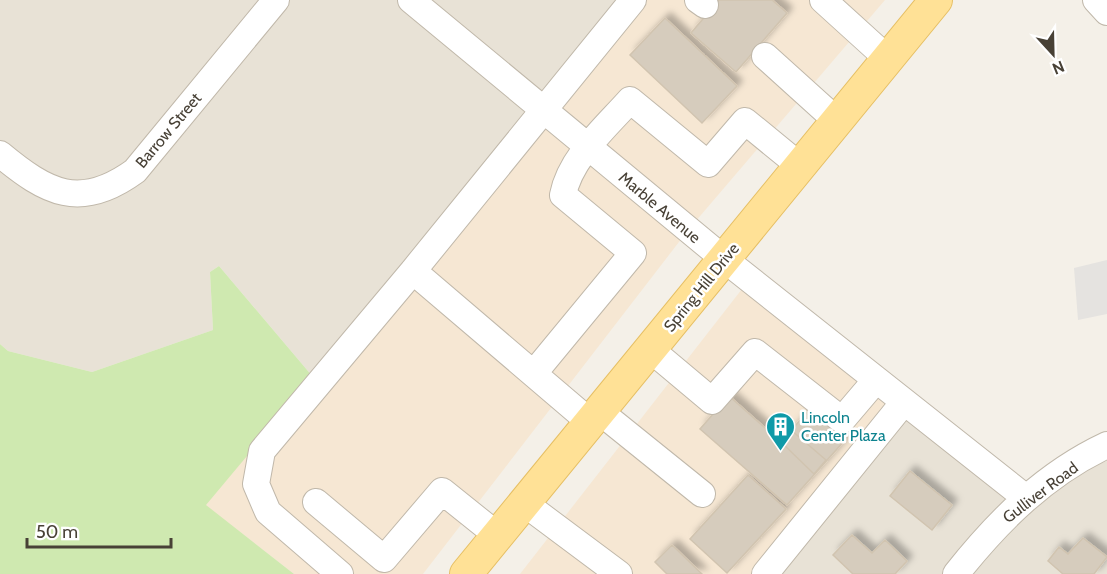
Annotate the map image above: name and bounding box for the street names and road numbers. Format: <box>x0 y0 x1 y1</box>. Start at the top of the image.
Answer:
street label: Barrow Street <box>131 88 206 172</box>
street label: Marble Avenue <box>615 168 704 247</box>
street label: Spring Hill Drive <box>660 239 743 336</box>
street label: Gulliver Road <box>999 458 1082 527</box>

